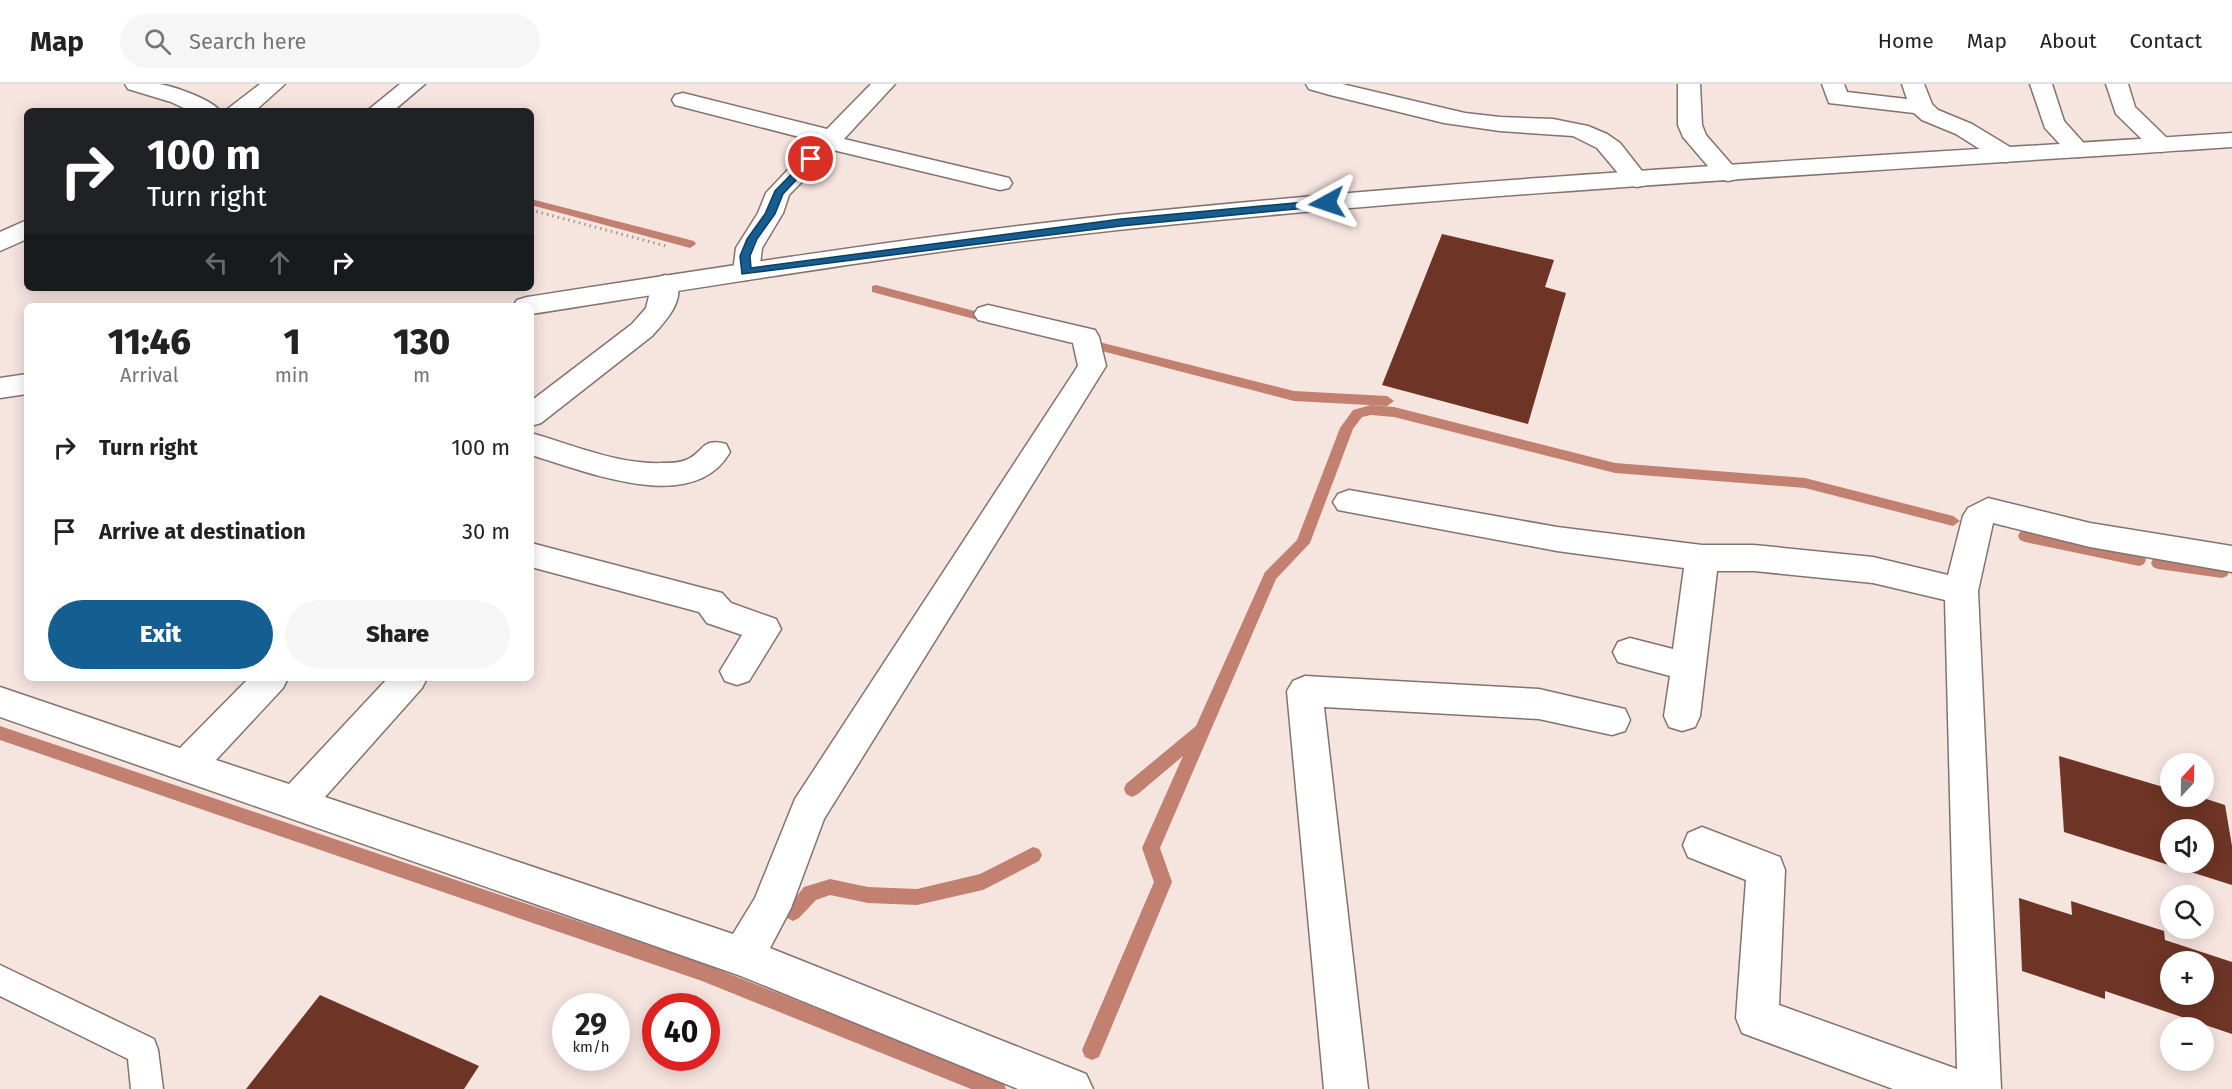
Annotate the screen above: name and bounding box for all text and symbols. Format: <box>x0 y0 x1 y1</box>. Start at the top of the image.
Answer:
search box <box>120 14 540 68</box>
text: Map <box>30 25 84 58</box>
icon: search <box>141 25 174 58</box>
text: Search here <box>189 28 307 55</box>
text: Home <box>1878 28 1934 54</box>
text: Map <box>1967 28 2007 54</box>
text: About <box>2040 28 2097 54</box>
text: Contact <box>2130 28 2202 54</box>
text: 100 m <box>147 130 261 180</box>
icon: right <box>48 132 126 210</box>
pin <box>785 133 836 184</box>
icon: arrive <box>794 142 827 175</box>
position arrow <box>1295 171 1359 235</box>
text: Turn right <box>147 181 267 213</box>
icon: left <box>200 246 233 279</box>
icon: ahead <box>263 246 296 279</box>
icon: right <box>326 246 359 279</box>
text: 11:46 <box>108 320 191 364</box>
text: 1 <box>283 320 300 364</box>
text: 130 <box>393 320 450 364</box>
text: Arrival <box>120 363 179 387</box>
text: min <box>275 363 309 387</box>
text: m <box>413 363 430 387</box>
icon: right <box>48 431 81 464</box>
text: Turn right <box>99 434 198 461</box>
text: 100 m <box>451 434 510 461</box>
icon: arrive <box>48 515 81 548</box>
text: Arrive at destination <box>99 518 306 545</box>
text: 30 m <box>462 518 510 545</box>
button: Exit <box>48 600 273 669</box>
button: Share <box>285 600 510 669</box>
north arrow <box>2160 753 2214 807</box>
map controls <box>2160 753 2214 1071</box>
button: sound <box>2160 819 2214 873</box>
button: search <box>2160 885 2214 939</box>
button: + <box>2160 951 2214 1005</box>
speed limit sign: 40 <box>642 993 720 1071</box>
text: 29 <box>575 1007 607 1043</box>
button: − <box>2160 1017 2214 1071</box>
text: km/h <box>572 1038 610 1056</box>

